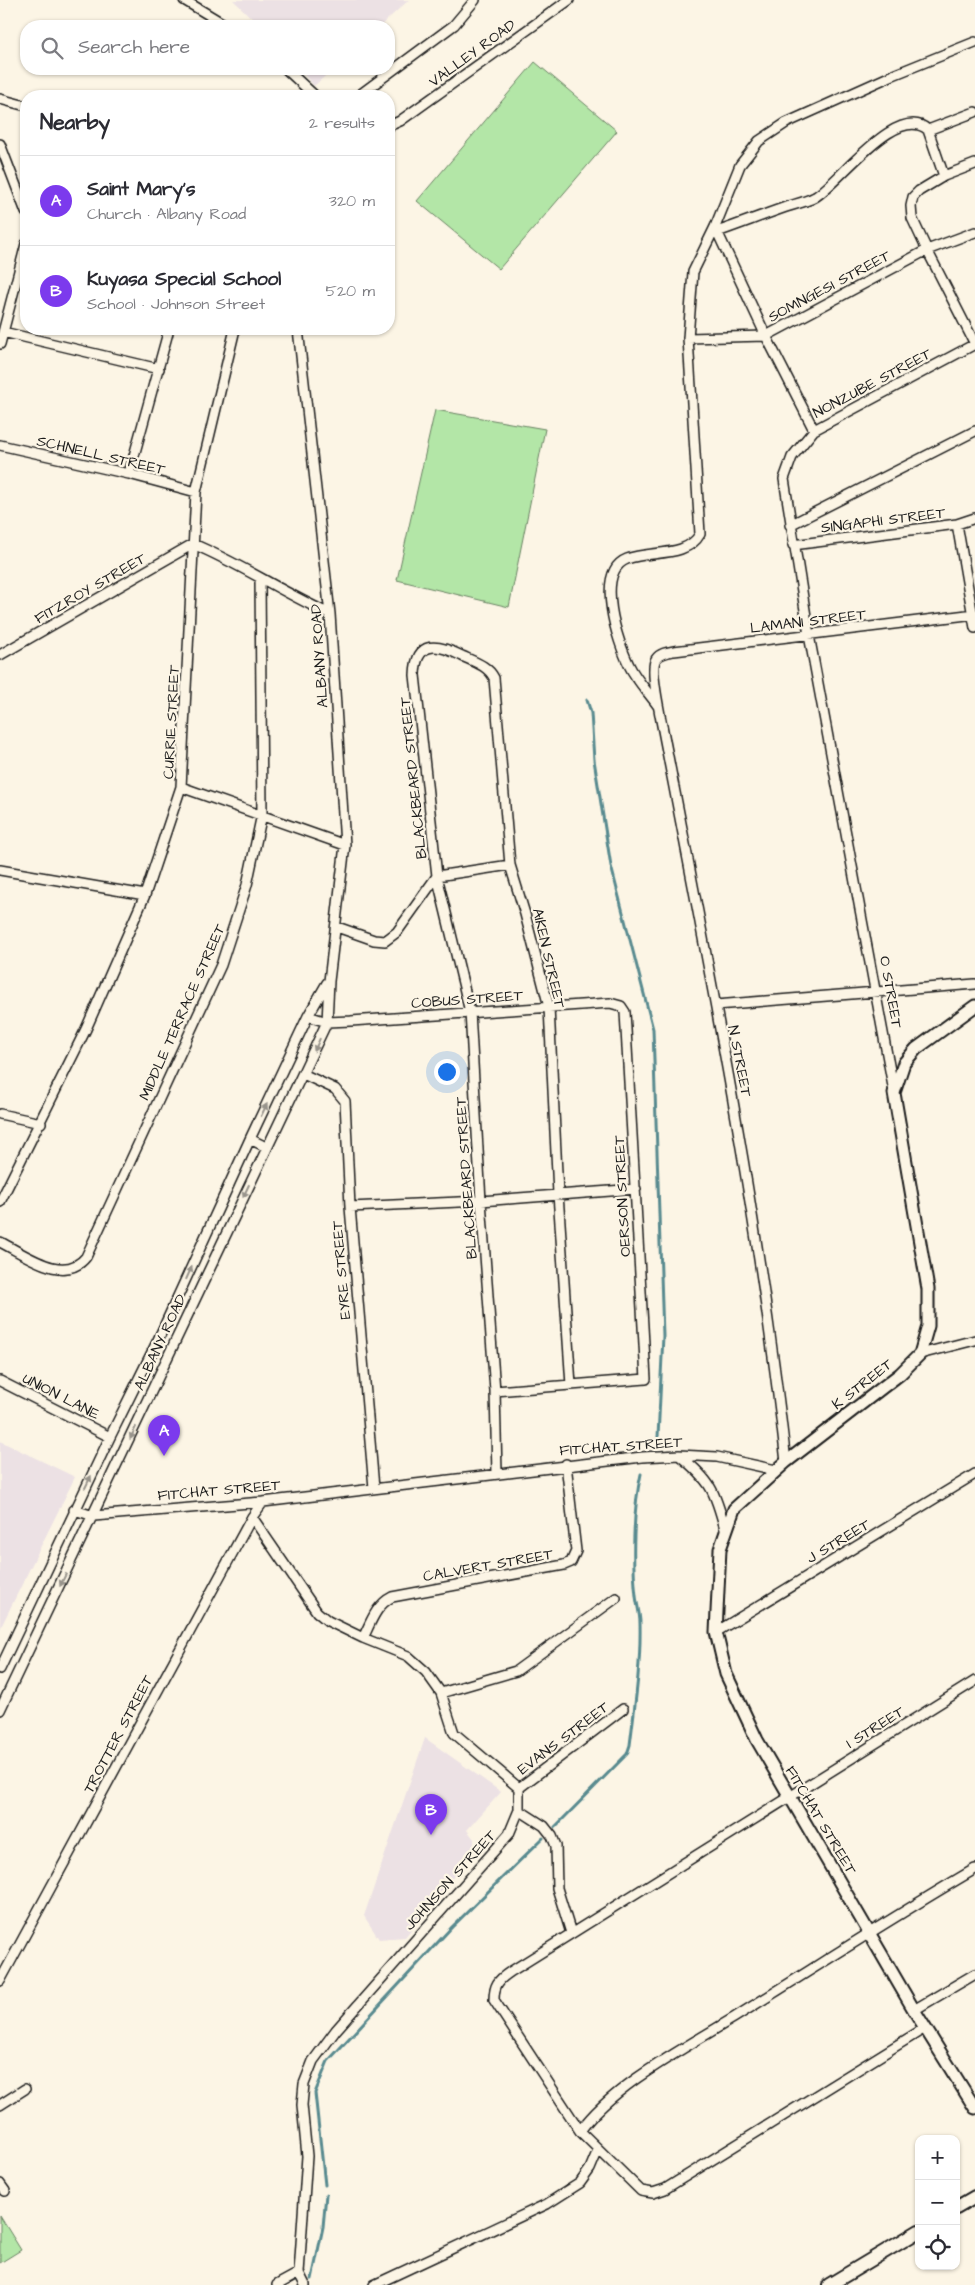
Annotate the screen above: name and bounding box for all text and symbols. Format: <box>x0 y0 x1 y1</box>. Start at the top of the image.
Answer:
street label: VALLEY ROAD <box>425 15 520 92</box>
search box <box>20 20 395 75</box>
icon: search <box>38 34 66 62</box>
text: Search here <box>78 34 190 61</box>
text: Nearby <box>40 108 110 137</box>
text: 2 results <box>309 112 375 134</box>
text: Saint Mary's <box>87 176 195 203</box>
text: A <box>51 190 61 212</box>
text: 320 m <box>329 190 375 212</box>
text: Church · Albany Road <box>87 203 246 225</box>
street label: SOMNGESI STREET <box>764 245 895 328</box>
text: Kuyasa Special School <box>87 266 281 293</box>
text: B <box>50 280 62 302</box>
text: 520 m <box>326 280 375 302</box>
text: School · Johnson Street <box>87 293 265 315</box>
street label: NONZUBE STREET <box>809 343 936 424</box>
street label: SCHNELL STREET <box>35 431 168 481</box>
street label: SINGAPHI STREET <box>820 502 947 539</box>
street label: FITZROY STREET <box>31 548 150 629</box>
street label: ALBANY ROAD <box>305 603 334 708</box>
street label: LAMANI STREET <box>749 604 868 639</box>
street label: CURRIE STREET <box>158 664 185 780</box>
street label: BLACKBEARD STREET <box>394 695 432 860</box>
street label: AIKEN STREET <box>527 906 570 1011</box>
street label: MIDDLE TERRACE STREET <box>134 920 231 1104</box>
street label: O STREET <box>874 954 907 1030</box>
street label: COBUS STREET <box>410 985 524 1014</box>
street label: N STREET <box>722 1024 757 1099</box>
one-way arrow <box>312 1038 320 1052</box>
your location <box>434 1059 460 1085</box>
street label: BLACKBEARD STREET <box>450 1095 483 1260</box>
one-way arrow <box>260 1102 268 1117</box>
street label: OERSON STREET <box>609 1134 636 1257</box>
one-way arrow <box>242 1184 250 1198</box>
street label: EYRE STREET <box>327 1219 356 1320</box>
one-way arrow <box>185 1266 193 1280</box>
street label: ALBANY ROAD <box>129 1291 192 1394</box>
street label: K STREET <box>828 1354 898 1415</box>
street label: UNION LANE <box>19 1368 103 1425</box>
pin: A <box>148 1415 180 1456</box>
one-way arrow <box>128 1426 136 1440</box>
street label: FITCHAT STREET <box>559 1432 684 1461</box>
one-way arrow <box>83 1475 92 1490</box>
street label: FITCHAT STREET <box>157 1475 282 1506</box>
street label: J STREET <box>803 1514 875 1569</box>
street label: CALVERT STREET <box>421 1544 555 1587</box>
one-way arrow <box>58 1573 66 1587</box>
street label: TROTTER STREET <box>78 1671 159 1797</box>
street label: EVANS STREET <box>513 1697 614 1780</box>
street label: I STREET <box>842 1701 909 1754</box>
street label: FITCHAT STREET <box>780 1762 862 1879</box>
pin: B <box>415 1794 447 1835</box>
street label: JOHNSON STREET <box>400 1825 502 1935</box>
map controls <box>915 2135 960 2270</box>
button: + <box>915 2135 960 2180</box>
button: − <box>915 2180 960 2225</box>
button: locate <box>915 2225 960 2270</box>

